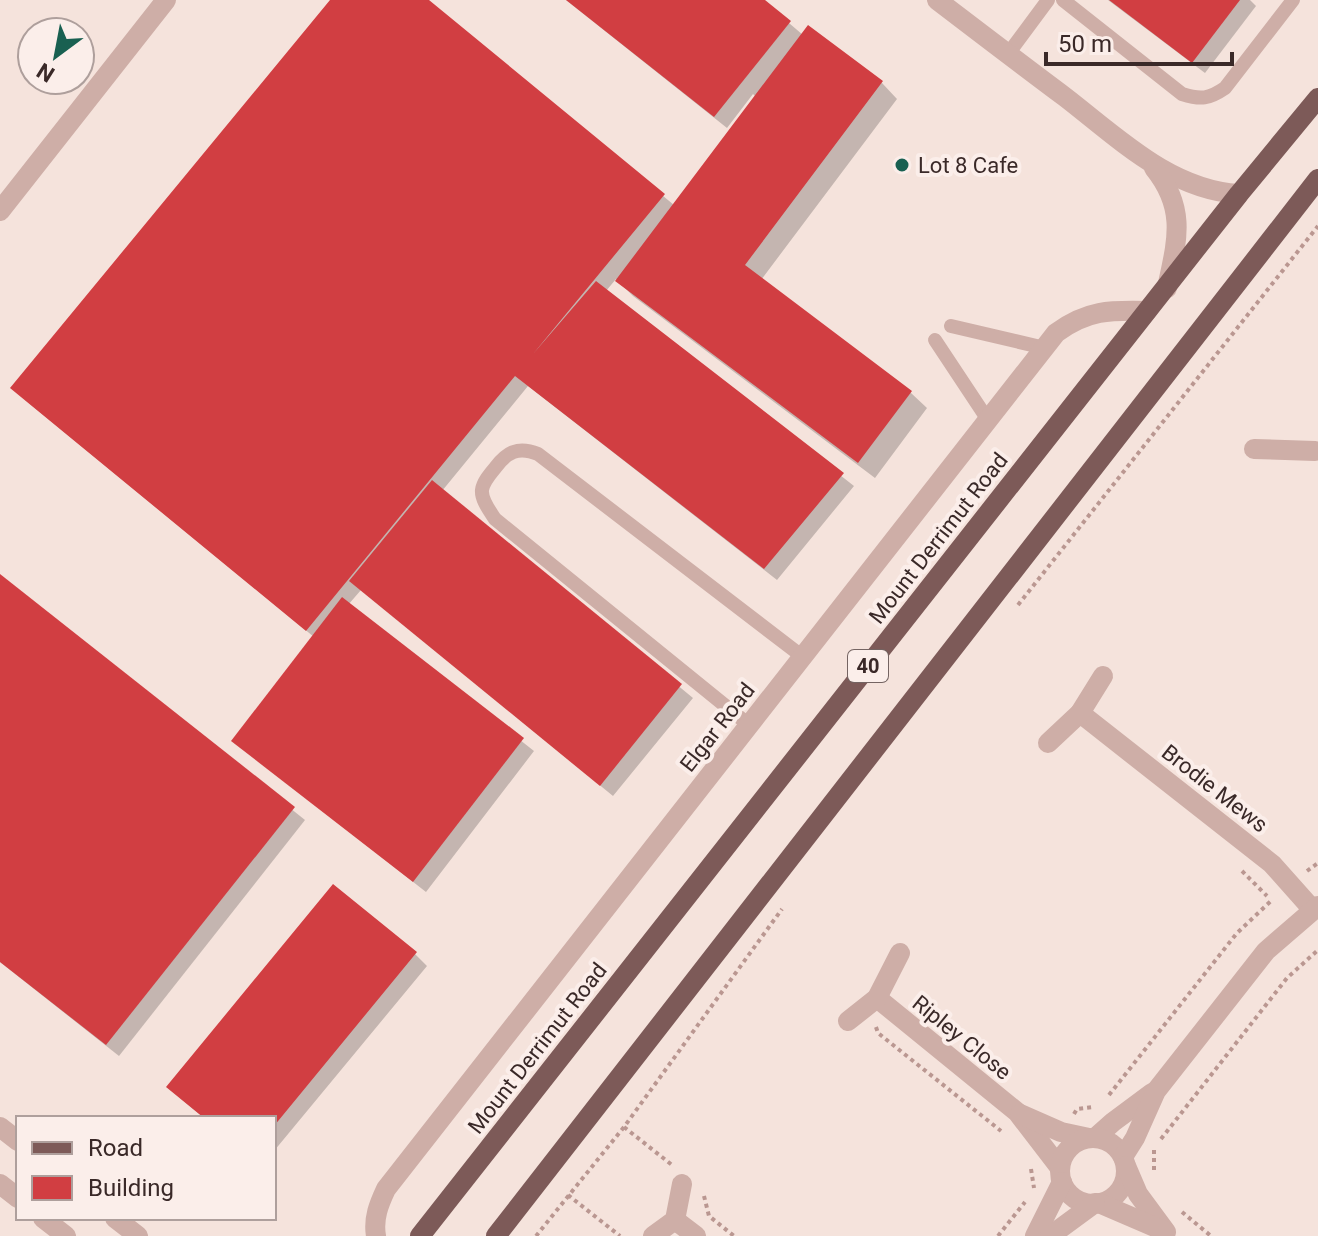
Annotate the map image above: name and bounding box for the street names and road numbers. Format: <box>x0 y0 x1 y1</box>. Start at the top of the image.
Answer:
street label: Mount Derrimut Road <box>864 448 1013 629</box>
road number: 40 <box>848 650 888 682</box>
street label: Elgar Road <box>675 678 760 777</box>
street label: Brodie Mews <box>1157 739 1272 837</box>
street label: Mount Derrimut Road <box>463 958 612 1139</box>
street label: Ripley Close <box>907 990 1016 1085</box>

